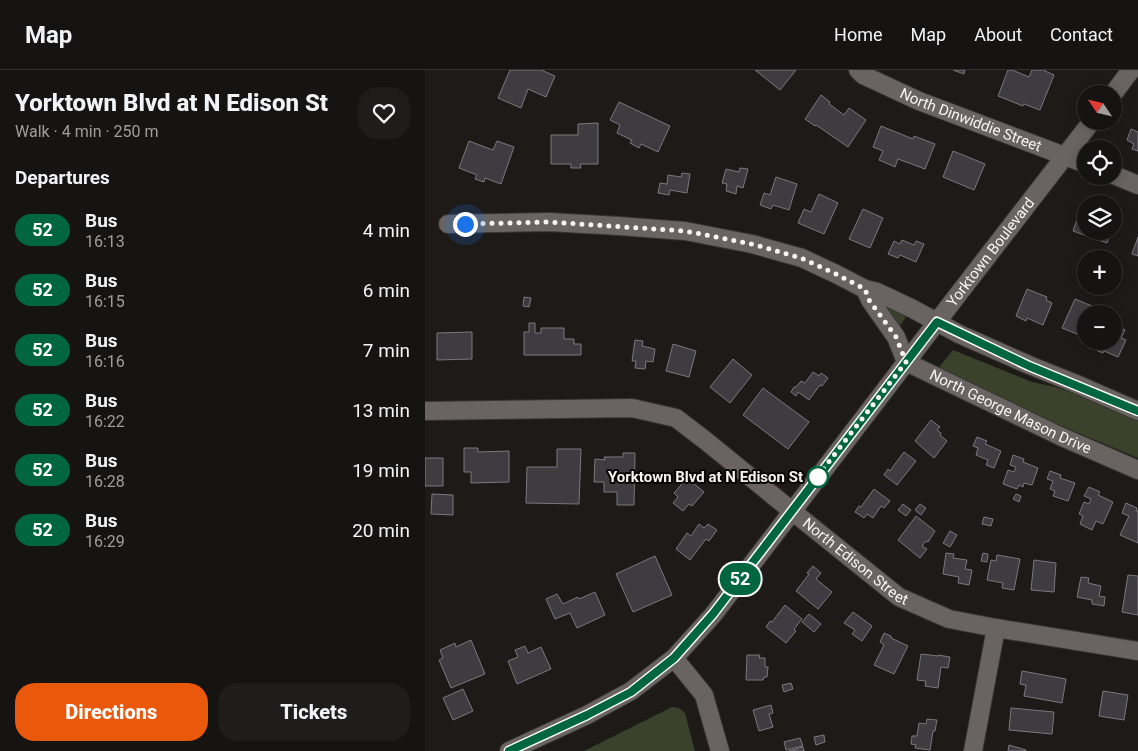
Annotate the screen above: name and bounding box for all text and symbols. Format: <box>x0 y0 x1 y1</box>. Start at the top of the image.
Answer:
text: Map <box>25 21 72 49</box>
text: Home <box>834 24 883 45</box>
text: Map <box>911 24 946 45</box>
text: About <box>974 24 1022 45</box>
text: Contact <box>1050 24 1113 45</box>
street label: North Dinwiddie Street <box>897 84 1044 155</box>
north arrow <box>1077 85 1123 130</box>
map controls <box>1077 85 1122 350</box>
button: heart <box>358 87 410 139</box>
text: Yorktown Blvd at N Edison St <box>15 89 328 117</box>
text: Walk · 4 min · 250 m <box>15 122 159 141</box>
button: locate <box>1077 140 1122 185</box>
text: Departures <box>15 166 110 189</box>
street label: Yorktown Boulevard <box>943 194 1038 310</box>
button: layers <box>1077 195 1122 240</box>
text: Bus <box>85 209 118 232</box>
your location <box>453 212 478 237</box>
text: 52 <box>32 219 53 240</box>
text: 4 min <box>363 219 410 242</box>
text: 16:13 <box>85 232 125 251</box>
button: + <box>1077 250 1122 295</box>
text: Bus <box>85 269 118 292</box>
text: 52 <box>32 279 53 300</box>
text: 6 min <box>363 279 410 302</box>
text: 16:15 <box>85 292 125 311</box>
button: − <box>1077 305 1122 350</box>
text: Bus <box>85 329 118 352</box>
text: 52 <box>32 339 53 360</box>
text: 7 min <box>363 339 410 362</box>
text: 16:16 <box>85 352 125 371</box>
street label: North George Mason Drive <box>927 366 1094 458</box>
text: Bus <box>85 389 118 412</box>
text: 52 <box>32 399 53 420</box>
text: 13 min <box>352 399 410 422</box>
text: 16:22 <box>85 412 125 431</box>
text: Bus <box>85 449 118 472</box>
text: 52 <box>32 459 53 480</box>
text: 19 min <box>352 459 410 482</box>
marker: Yorktown Blvd at N Edison St <box>807 466 829 488</box>
place label: Yorktown Blvd at N Edison St <box>608 468 803 486</box>
text: 16:28 <box>85 472 125 491</box>
text: Bus <box>85 509 118 532</box>
street label: North Edison Street <box>799 514 911 609</box>
text: 52 <box>32 519 53 540</box>
text: 20 min <box>352 519 410 542</box>
text: 16:29 <box>85 532 125 551</box>
line badge: 52 <box>717 563 763 595</box>
text: 52 <box>730 568 750 589</box>
button: Directions <box>15 683 208 741</box>
button: Tickets <box>218 683 410 741</box>

